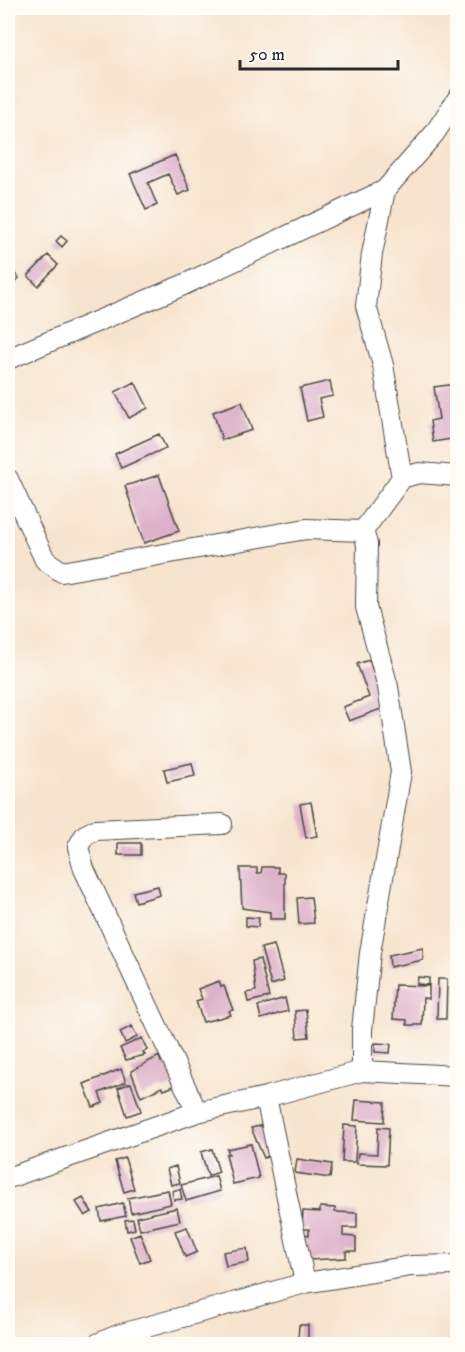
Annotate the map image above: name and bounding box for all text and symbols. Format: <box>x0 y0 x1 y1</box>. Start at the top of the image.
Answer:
scale bar <box>240 33 398 71</box>
text: 50 m <box>249 44 285 66</box>

